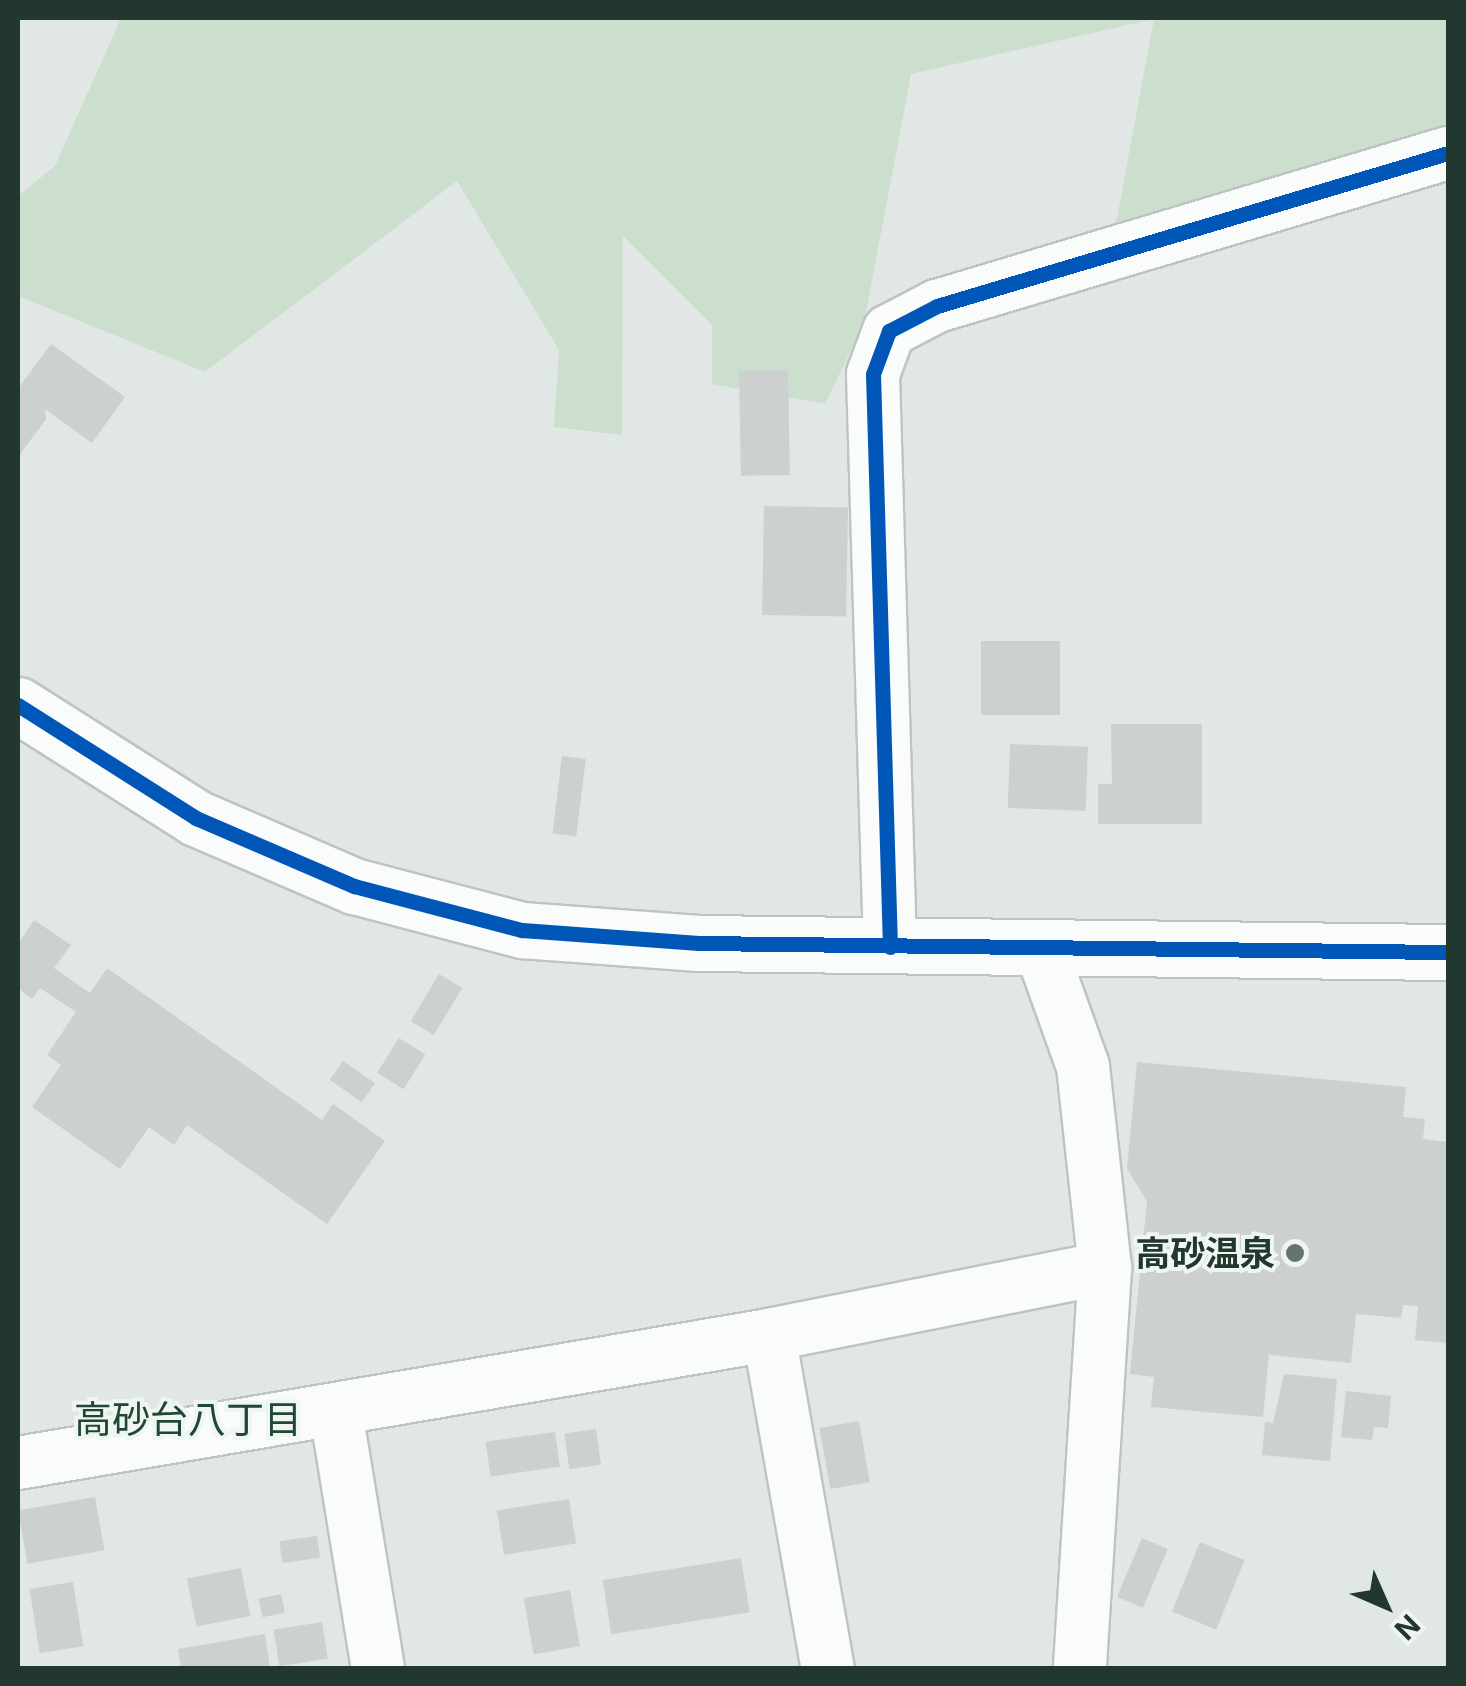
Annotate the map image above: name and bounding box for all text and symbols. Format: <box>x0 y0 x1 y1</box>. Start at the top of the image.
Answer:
place label: 高砂温泉 <box>1135 1232 1275 1274</box>
marker: 高砂温泉 <box>1284 1242 1306 1264</box>
district label: 高砂台八丁目 <box>74 1397 302 1443</box>
north arrow <box>1336 1556 1436 1656</box>
text: N <box>1388 1608 1427 1647</box>

